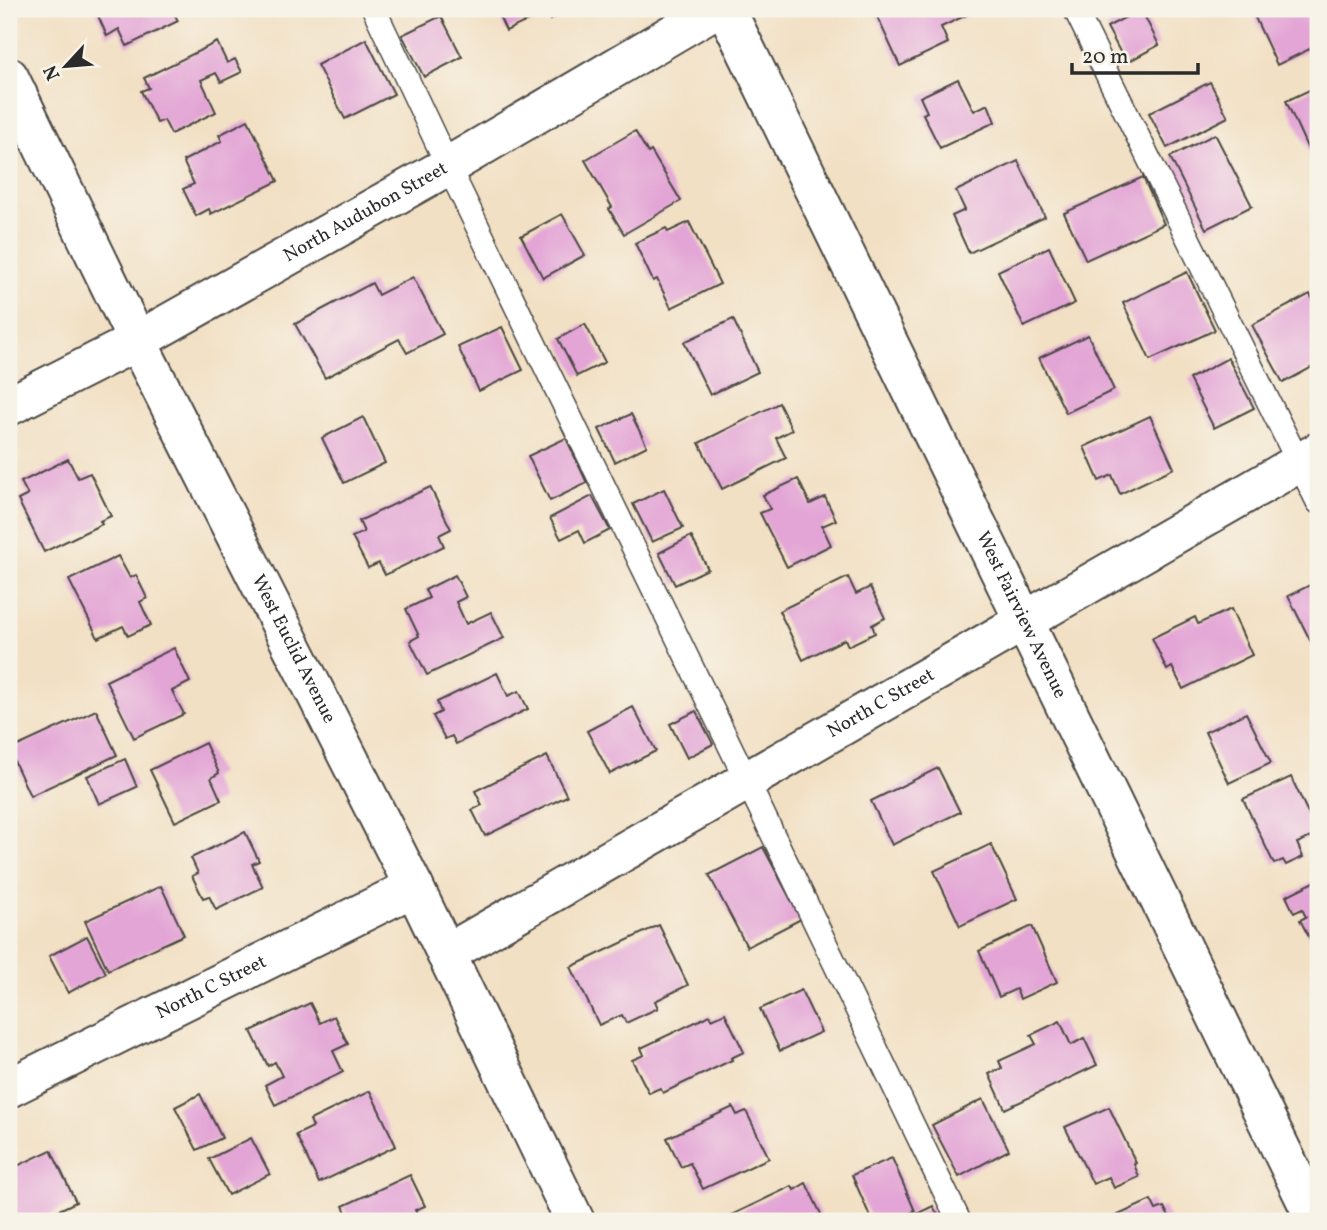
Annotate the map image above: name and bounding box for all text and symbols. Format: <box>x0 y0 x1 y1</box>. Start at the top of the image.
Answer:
north arrow <box>32 32 102 102</box>
scale bar <box>1072 32 1198 76</box>
text: 20 m <box>1082 43 1128 72</box>
text: N <box>38 60 67 84</box>
street label: North Audubon Street <box>279 156 453 269</box>
street label: West Fairview Avenue <box>969 527 1073 703</box>
street label: West Euclid Avenue <box>245 570 342 728</box>
street label: North C Street <box>823 662 940 745</box>
street label: North C Street <box>152 949 271 1026</box>

